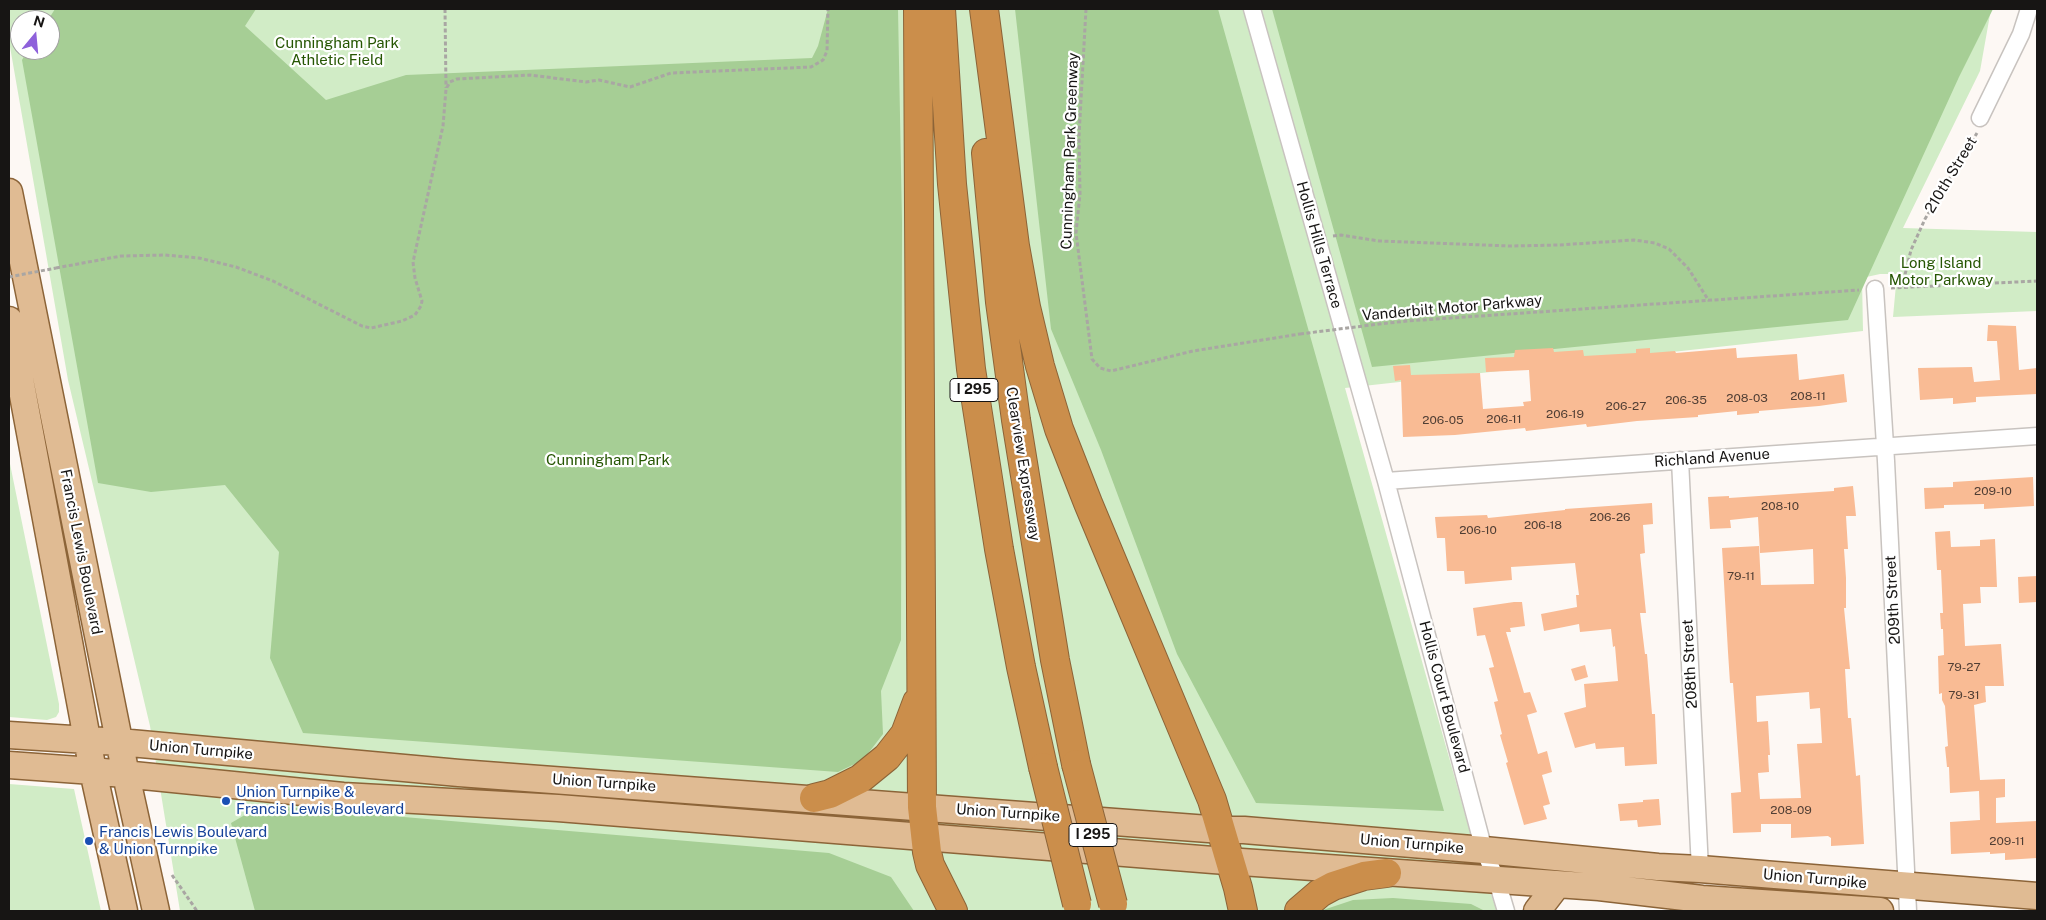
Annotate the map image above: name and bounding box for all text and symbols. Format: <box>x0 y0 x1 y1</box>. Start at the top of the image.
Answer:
north arrow <box>10 10 60 60</box>
text: N <box>32 12 47 31</box>
park label: Cunningham Park Athletic Field <box>275 34 399 69</box>
street label: Cunningham Park Greenway <box>1058 52 1082 250</box>
street label: 210th Street <box>1921 133 1981 217</box>
street label: Hollis Hills Terrace <box>1292 179 1346 311</box>
park label: Long Island Motor Parkway <box>1889 254 1993 289</box>
street label: Vanderbilt Motor Parkway <box>1361 291 1543 325</box>
road number: I 295 <box>950 378 998 402</box>
street label: Clearview Expressway <box>1002 386 1044 542</box>
house number: 208-11 <box>1790 389 1826 403</box>
house number: 208-03 <box>1726 391 1768 405</box>
house number: 206-35 <box>1665 393 1707 407</box>
house number: 206-27 <box>1606 399 1646 413</box>
house number: 206-19 <box>1546 407 1584 421</box>
house number: 206-11 <box>1486 412 1522 426</box>
house number: 206-05 <box>1422 413 1464 427</box>
street label: Richland Avenue <box>1654 445 1770 471</box>
park label: Cunningham Park <box>546 451 670 469</box>
street label: Francis Lewis Boulevard <box>56 468 106 636</box>
house number: 209-10 <box>1974 484 2012 498</box>
house number: 208-10 <box>1761 499 1799 513</box>
house number: 206-26 <box>1589 510 1631 524</box>
house number: 206-18 <box>1524 518 1562 532</box>
house number: 206-10 <box>1459 523 1497 537</box>
street label: 209th Street <box>1882 555 1904 645</box>
house number: 79-11 <box>1727 569 1755 583</box>
street label: Hollis Court Boulevard <box>1415 619 1473 775</box>
street label: 208th Street <box>1679 619 1701 709</box>
house number: 79-27 <box>1947 660 1981 674</box>
house number: 79-31 <box>1948 688 1980 702</box>
street label: Union Turnpike <box>148 736 254 764</box>
street label: Union Turnpike <box>551 770 657 796</box>
place label: Union Turnpike & Francis Lewis Boulevard <box>236 783 404 818</box>
marker: Union Turnpike & Francis Lewis Boulevard <box>220 795 232 807</box>
street label: Union Turnpike <box>955 800 1061 826</box>
house number: 208-09 <box>1770 803 1812 817</box>
place label: Francis Lewis Boulevard & Union Turnpike <box>99 823 267 858</box>
road number: I 295 <box>1069 824 1117 846</box>
street label: Union Turnpike <box>1359 830 1465 858</box>
house number: 209-11 <box>1989 834 2025 848</box>
marker: Francis Lewis Boulevard & Union Turnpike <box>83 835 95 847</box>
street label: Union Turnpike <box>1762 865 1868 893</box>

